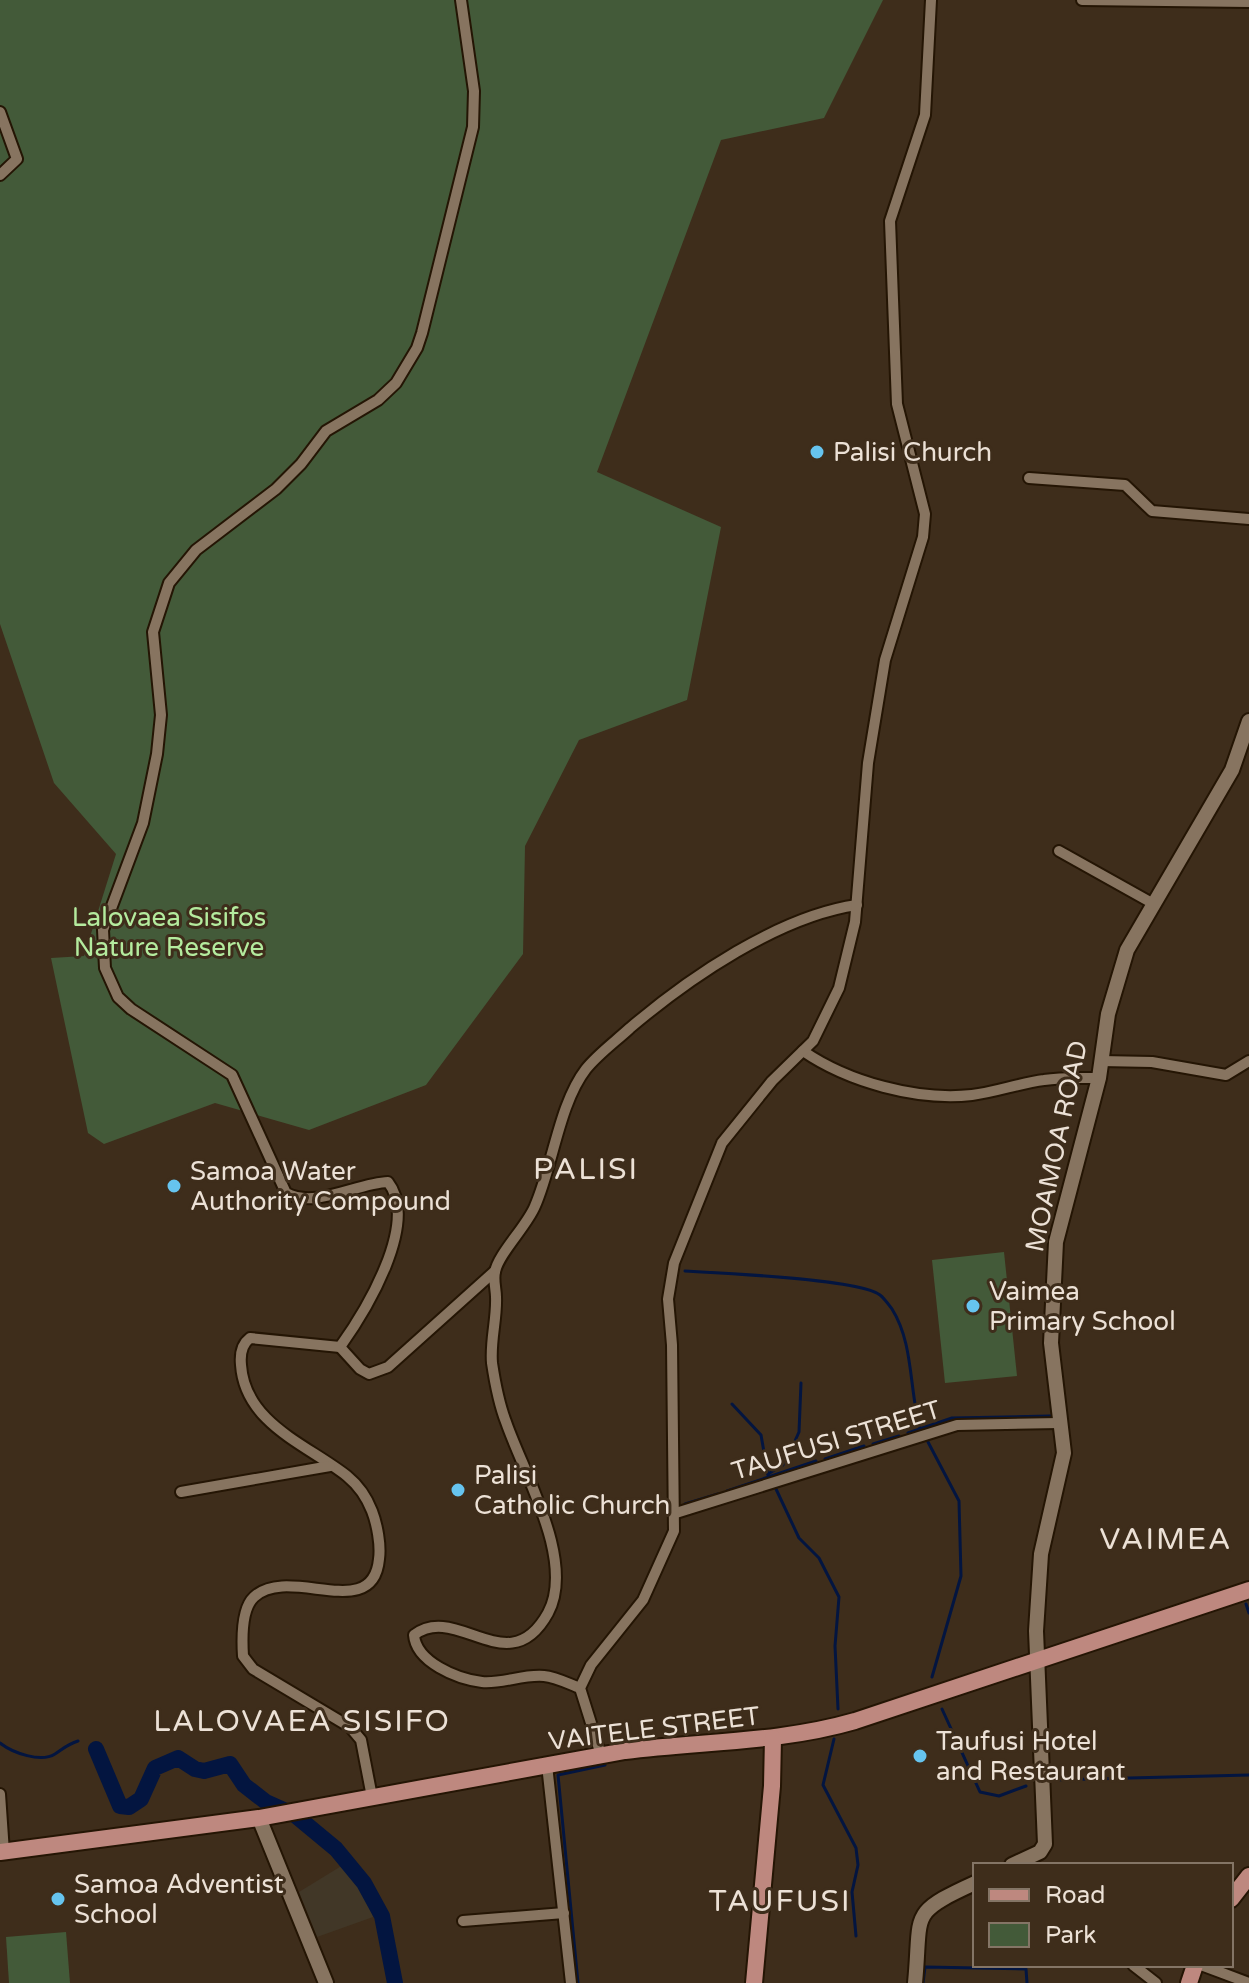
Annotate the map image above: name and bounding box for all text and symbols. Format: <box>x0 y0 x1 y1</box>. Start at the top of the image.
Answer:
place label: Palisi Church <box>833 437 992 468</box>
marker: Palisi Church <box>808 443 826 461</box>
park label: Lalovaea Sisifos Nature Reserve <box>72 902 266 963</box>
street label: MOAMOA ROAD <box>1019 1038 1094 1255</box>
district label: PALISI <box>533 1151 639 1188</box>
place label: Samoa Water Authority Compound <box>190 1156 451 1217</box>
marker: Samoa Water Authority Compound <box>165 1177 183 1195</box>
place label: Vaimea Primary School <box>989 1276 1176 1337</box>
marker: Vaimea Primary School <box>964 1297 982 1315</box>
street label: TAUFUSI STREET <box>728 1394 945 1487</box>
place label: Palisi Catholic Church <box>474 1460 670 1521</box>
marker: Palisi Catholic Church <box>449 1481 467 1499</box>
district label: VAIMEA <box>1100 1521 1232 1558</box>
street label: VAITELE STREET <box>547 1700 762 1757</box>
district label: LALOVAEA SISIFO <box>153 1703 451 1740</box>
place label: Taufusi Hotel and Restaurant <box>936 1726 1126 1787</box>
marker: Taufusi Hotel and Restaurant <box>911 1747 929 1765</box>
legend <box>973 1863 1233 1967</box>
place label: Samoa Adventist School <box>74 1869 284 1930</box>
text: Road <box>1045 1881 1105 1910</box>
district label: TAUFUSI <box>709 1883 851 1920</box>
marker: Samoa Adventist School <box>49 1890 67 1908</box>
text: Park <box>1045 1921 1096 1950</box>

